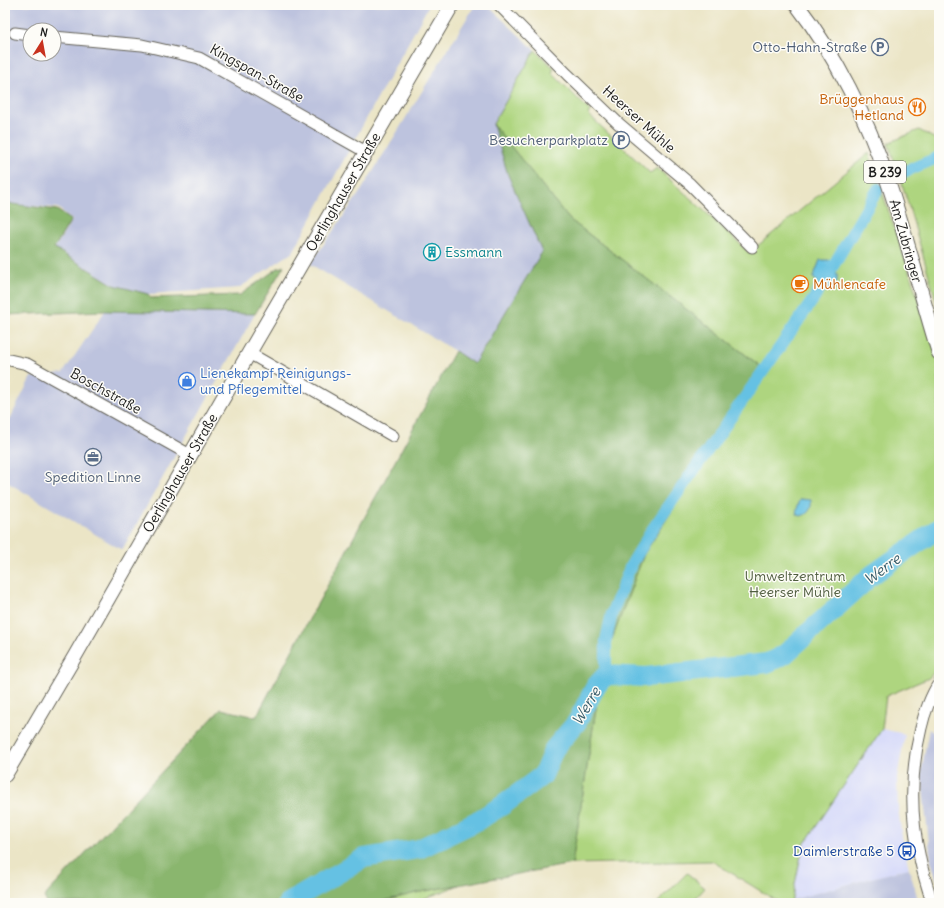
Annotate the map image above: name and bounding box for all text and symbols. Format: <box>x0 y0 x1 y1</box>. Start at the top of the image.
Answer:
north arrow <box>22 22 62 62</box>
text: N <box>39 25 49 40</box>
parking icon: Otto-Hahn-Straße <box>870 37 890 57</box>
place label: Otto-Hahn-Straße <box>752 38 867 56</box>
street label: Kingspan-Straße <box>207 40 307 106</box>
street label: Heerser Mühle <box>599 82 679 156</box>
place label: Brüggenhaus Hetland <box>819 90 904 124</box>
restaurant icon: Brüggenhaus Hetland <box>907 97 927 117</box>
street label: Oerlinghauser Straße <box>302 129 384 255</box>
parking icon: Besucherparkplatz <box>611 130 631 150</box>
place label: Besucherparkplatz <box>489 131 608 149</box>
road number: B 239 <box>864 161 906 183</box>
street label: Am Zubringer <box>885 197 927 285</box>
building icon: Essmann <box>422 242 442 262</box>
place label: Essmann <box>445 243 502 261</box>
cafe icon: Mühlencafe <box>790 274 810 294</box>
place label: Mühlencafe <box>813 275 886 293</box>
street label: Boschstraße <box>67 364 145 418</box>
place label: Lienekampf Reinigungs- und Pflegemittel <box>200 364 352 398</box>
shop icon: Lienekampf Reinigungs- und Pflegemittel <box>177 371 197 391</box>
street label: Oerlinghauser Straße <box>139 410 221 536</box>
office icon: Spedition Linne <box>83 447 103 467</box>
place label: Spedition Linne <box>45 468 141 486</box>
water label: Werre <box>860 549 905 589</box>
park label: Umweltzentrum Heerser Mühle <box>745 567 845 601</box>
water label: Werre <box>567 683 605 728</box>
bus stop icon: Daimlerstraße 5 <box>897 841 917 861</box>
place label: Daimlerstraße 5 <box>793 842 894 860</box>

